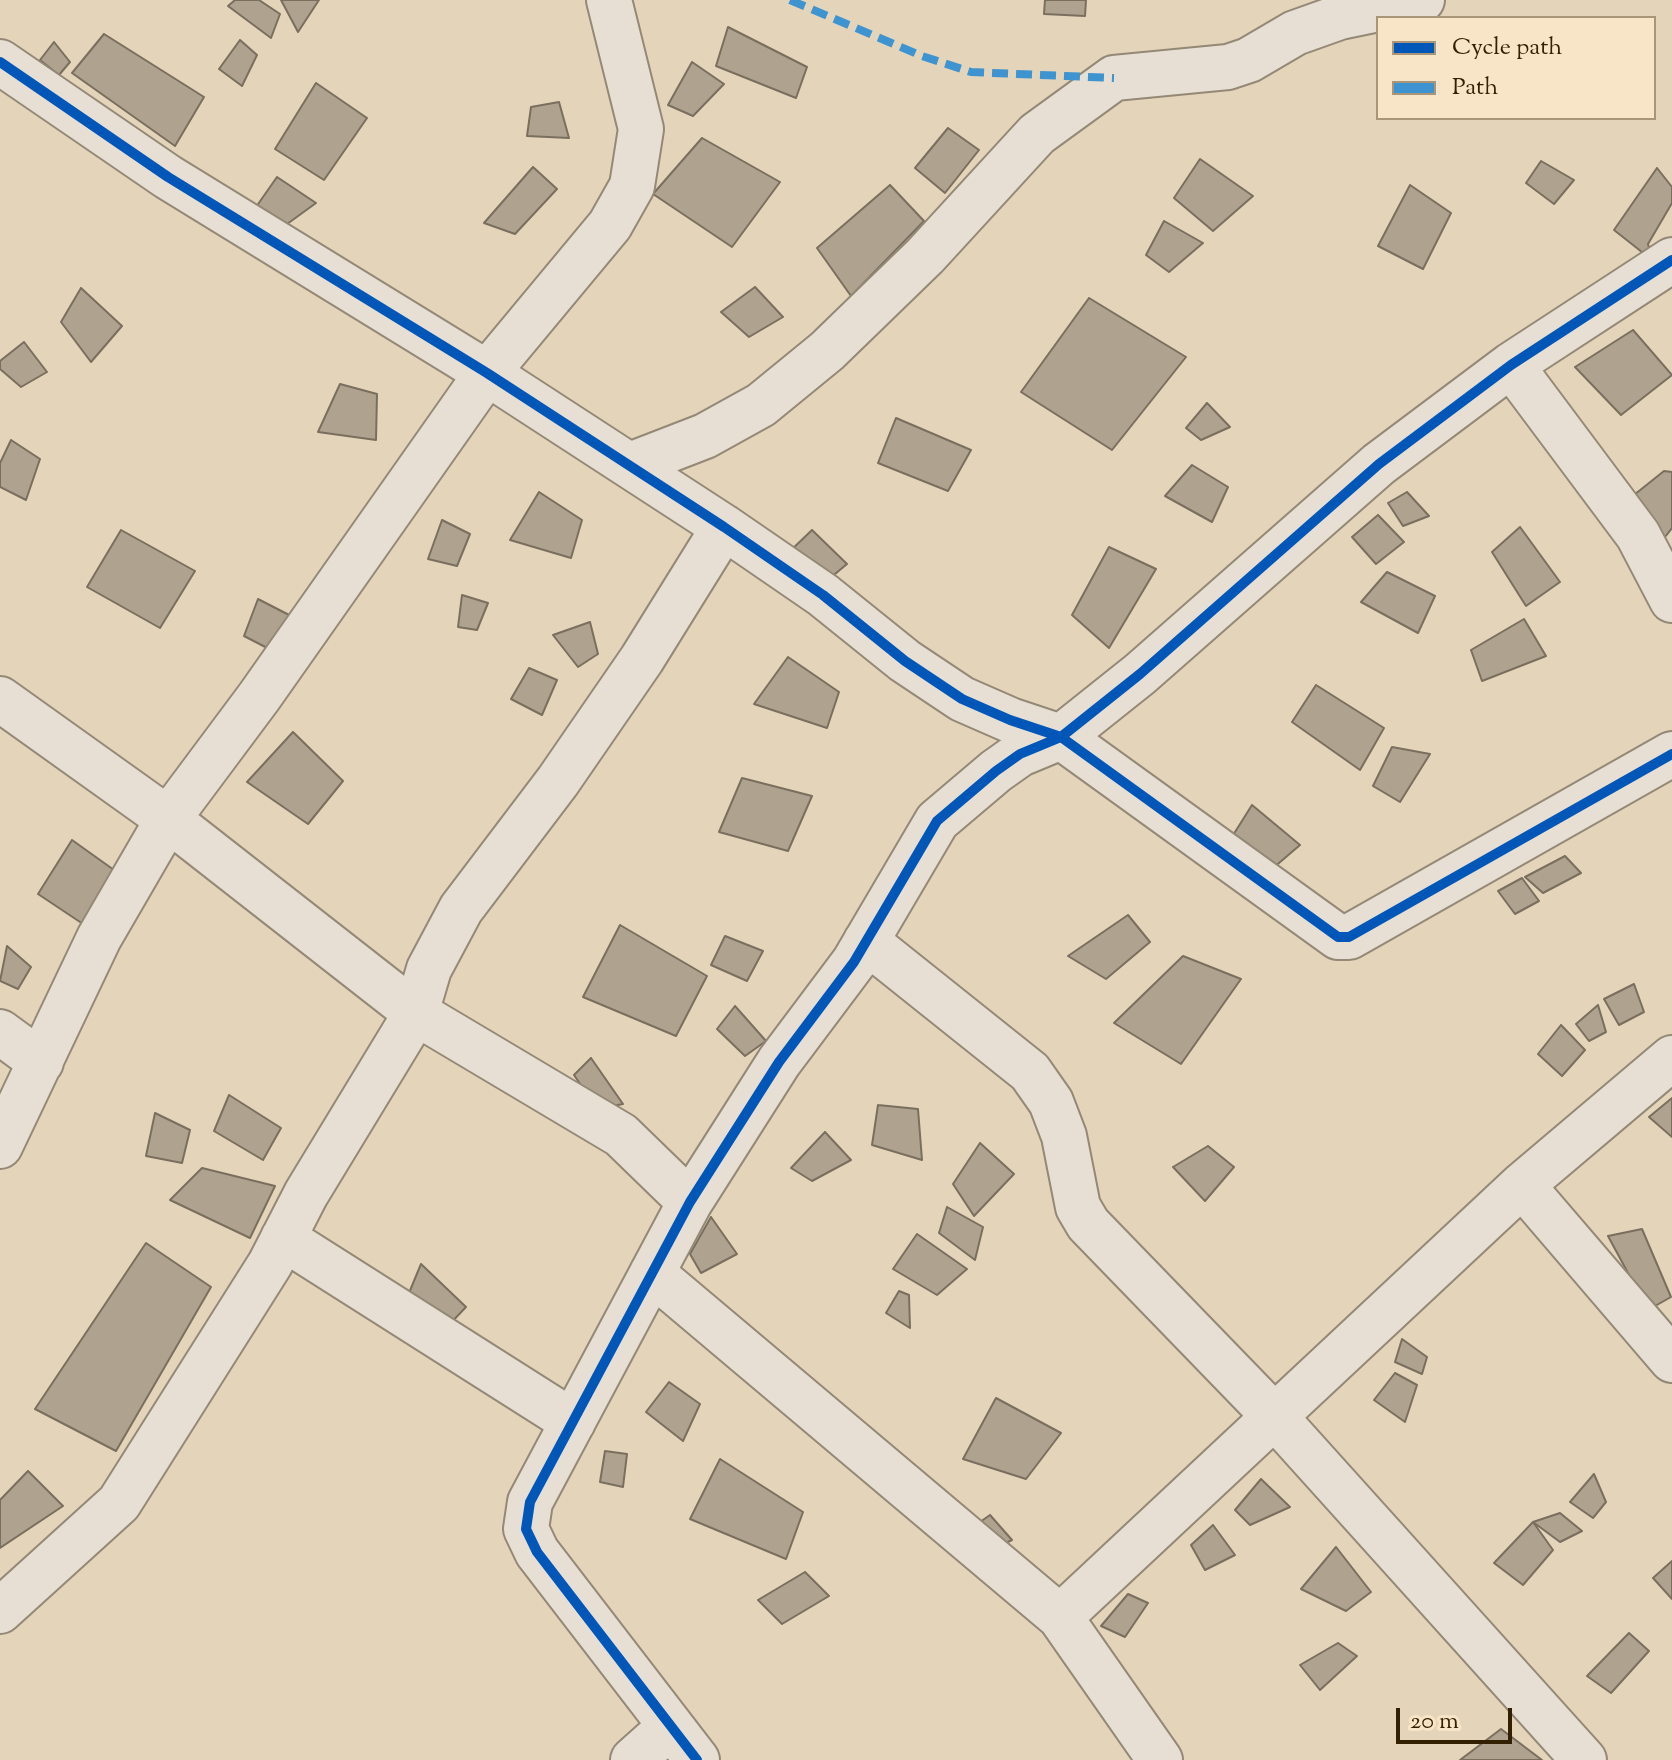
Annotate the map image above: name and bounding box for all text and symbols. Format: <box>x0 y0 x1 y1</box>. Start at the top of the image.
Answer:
legend <box>1376 16 1656 120</box>
text: Cycle path <box>1452 31 1562 65</box>
text: Path <box>1452 71 1498 105</box>
scale bar <box>1400 1692 1516 1742</box>
text: 20 m <box>1410 1705 1459 1739</box>

